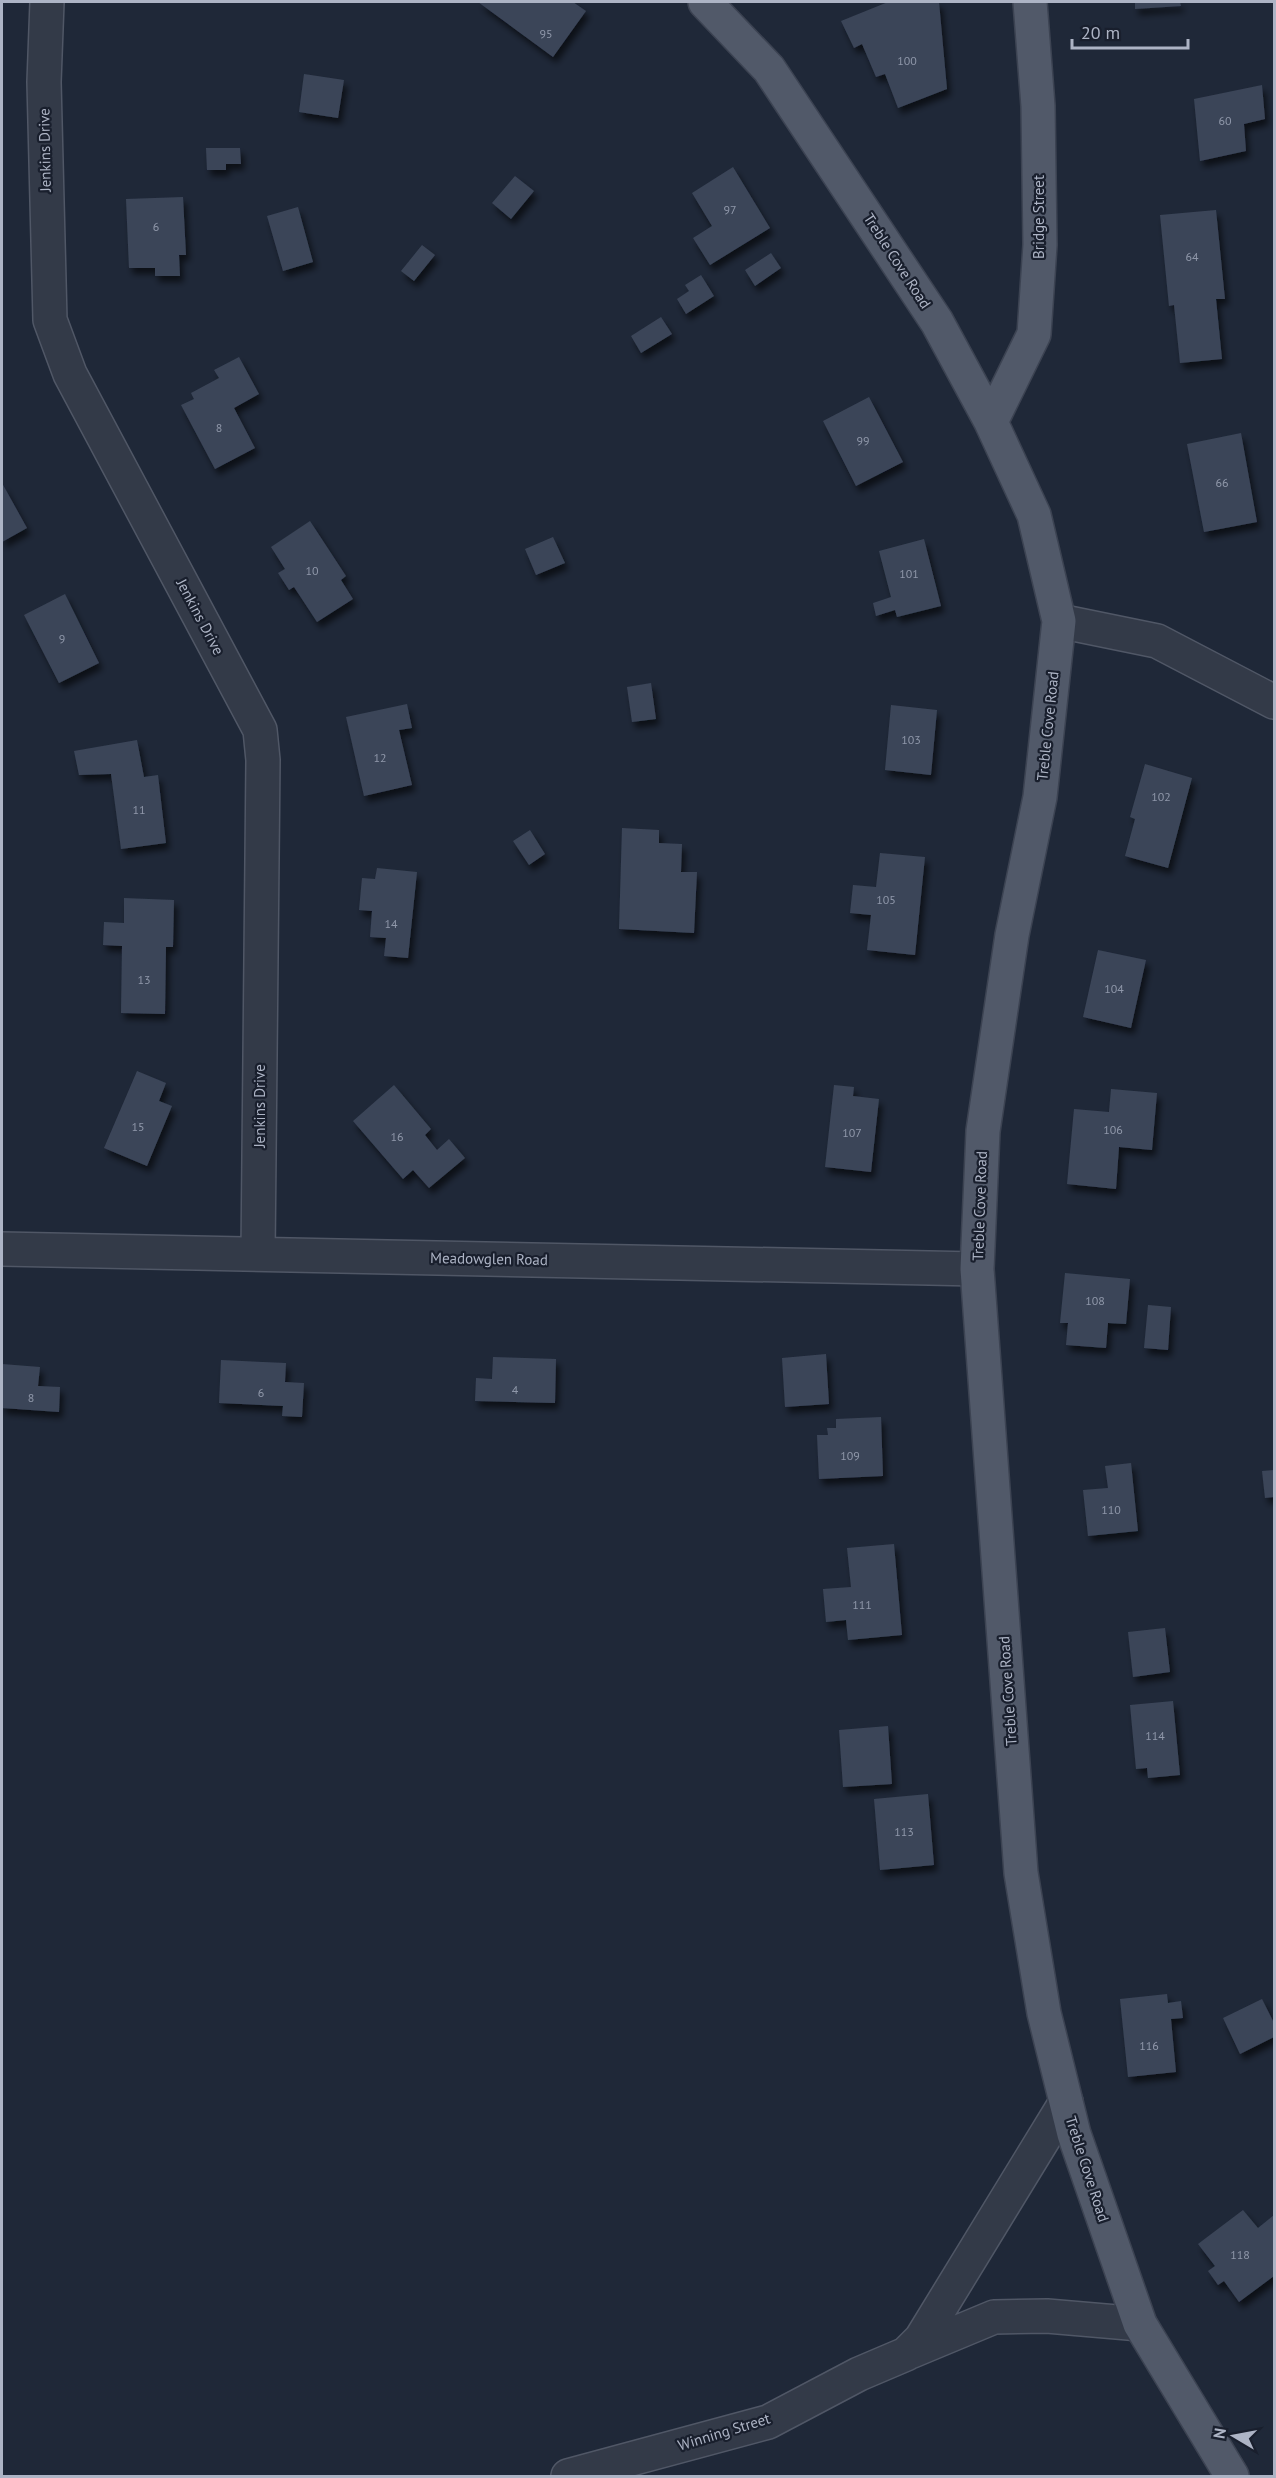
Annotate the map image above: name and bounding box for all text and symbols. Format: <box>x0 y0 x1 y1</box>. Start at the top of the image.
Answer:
scale bar <box>1072 12 1188 50</box>
text: 20 m <box>1081 21 1120 44</box>
house number: 95 <box>539 26 553 41</box>
house number: 100 <box>897 53 917 68</box>
street label: Jenkins Drive <box>34 108 55 193</box>
house number: 60 <box>1218 113 1232 128</box>
street label: Bridge Street <box>1029 175 1048 259</box>
house number: 97 <box>723 202 737 217</box>
street label: Treble Cove Road <box>860 209 935 312</box>
house number: 6 <box>153 219 159 234</box>
house number: 64 <box>1185 249 1199 264</box>
house number: 8 <box>216 420 222 435</box>
house number: 99 <box>856 433 870 448</box>
house number: 66 <box>1215 475 1229 490</box>
house number: 10 <box>305 563 319 578</box>
house number: 101 <box>899 566 919 581</box>
street label: Jenkins Drive <box>172 575 228 658</box>
house number: 9 <box>59 631 65 646</box>
street label: Treble Cove Road <box>1032 670 1063 782</box>
house number: 103 <box>901 732 921 747</box>
house number: 12 <box>373 750 387 765</box>
house number: 102 <box>1151 789 1171 804</box>
house number: 11 <box>132 802 146 817</box>
house number: 105 <box>876 892 896 907</box>
house number: 14 <box>384 916 398 931</box>
house number: 13 <box>137 972 151 987</box>
house number: 104 <box>1104 981 1124 996</box>
street label: Jenkins Drive <box>250 1064 269 1149</box>
house number: 15 <box>131 1119 145 1134</box>
house number: 106 <box>1103 1122 1123 1137</box>
house number: 107 <box>842 1125 862 1140</box>
house number: 16 <box>390 1129 404 1144</box>
street label: Treble Cove Road <box>968 1151 991 1261</box>
street label: Meadowglen Road <box>430 1248 548 1269</box>
house number: 108 <box>1085 1293 1105 1308</box>
house number: 4 <box>512 1382 519 1397</box>
house number: 6 <box>258 1385 264 1400</box>
house number: 8 <box>28 1390 34 1405</box>
house number: 109 <box>840 1448 860 1463</box>
house number: 110 <box>1101 1502 1121 1517</box>
house number: 111 <box>852 1597 872 1612</box>
street label: Treble Cove Road <box>994 1636 1021 1747</box>
house number: 114 <box>1145 1728 1165 1743</box>
house number: 113 <box>894 1824 914 1839</box>
house number: 116 <box>1139 2038 1159 2053</box>
street label: Treble Cove Road <box>1061 2114 1113 2224</box>
house number: 118 <box>1230 2247 1250 2262</box>
north arrow <box>1204 2406 1264 2466</box>
street label: Winning Street <box>675 2408 772 2455</box>
text: N <box>1208 2426 1230 2440</box>

